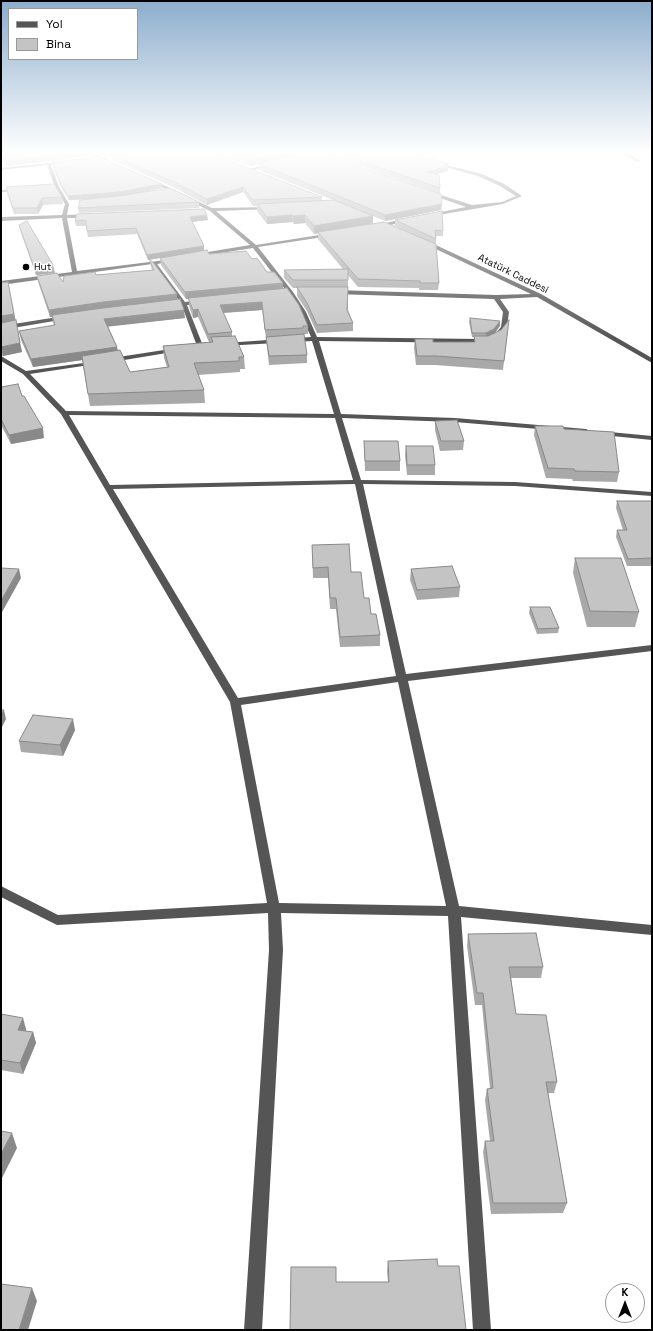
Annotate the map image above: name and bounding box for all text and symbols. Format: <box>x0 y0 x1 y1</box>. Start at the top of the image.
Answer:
legend <box>8 8 138 60</box>
text: Yol <box>46 16 63 32</box>
text: Bina <box>46 36 71 52</box>
street label: Atatürk Caddesi <box>476 252 550 296</box>
place label: Hut <box>34 261 51 273</box>
marker: Hut <box>21 262 31 272</box>
north arrow <box>605 1283 645 1323</box>
text: K <box>622 1285 628 1299</box>

